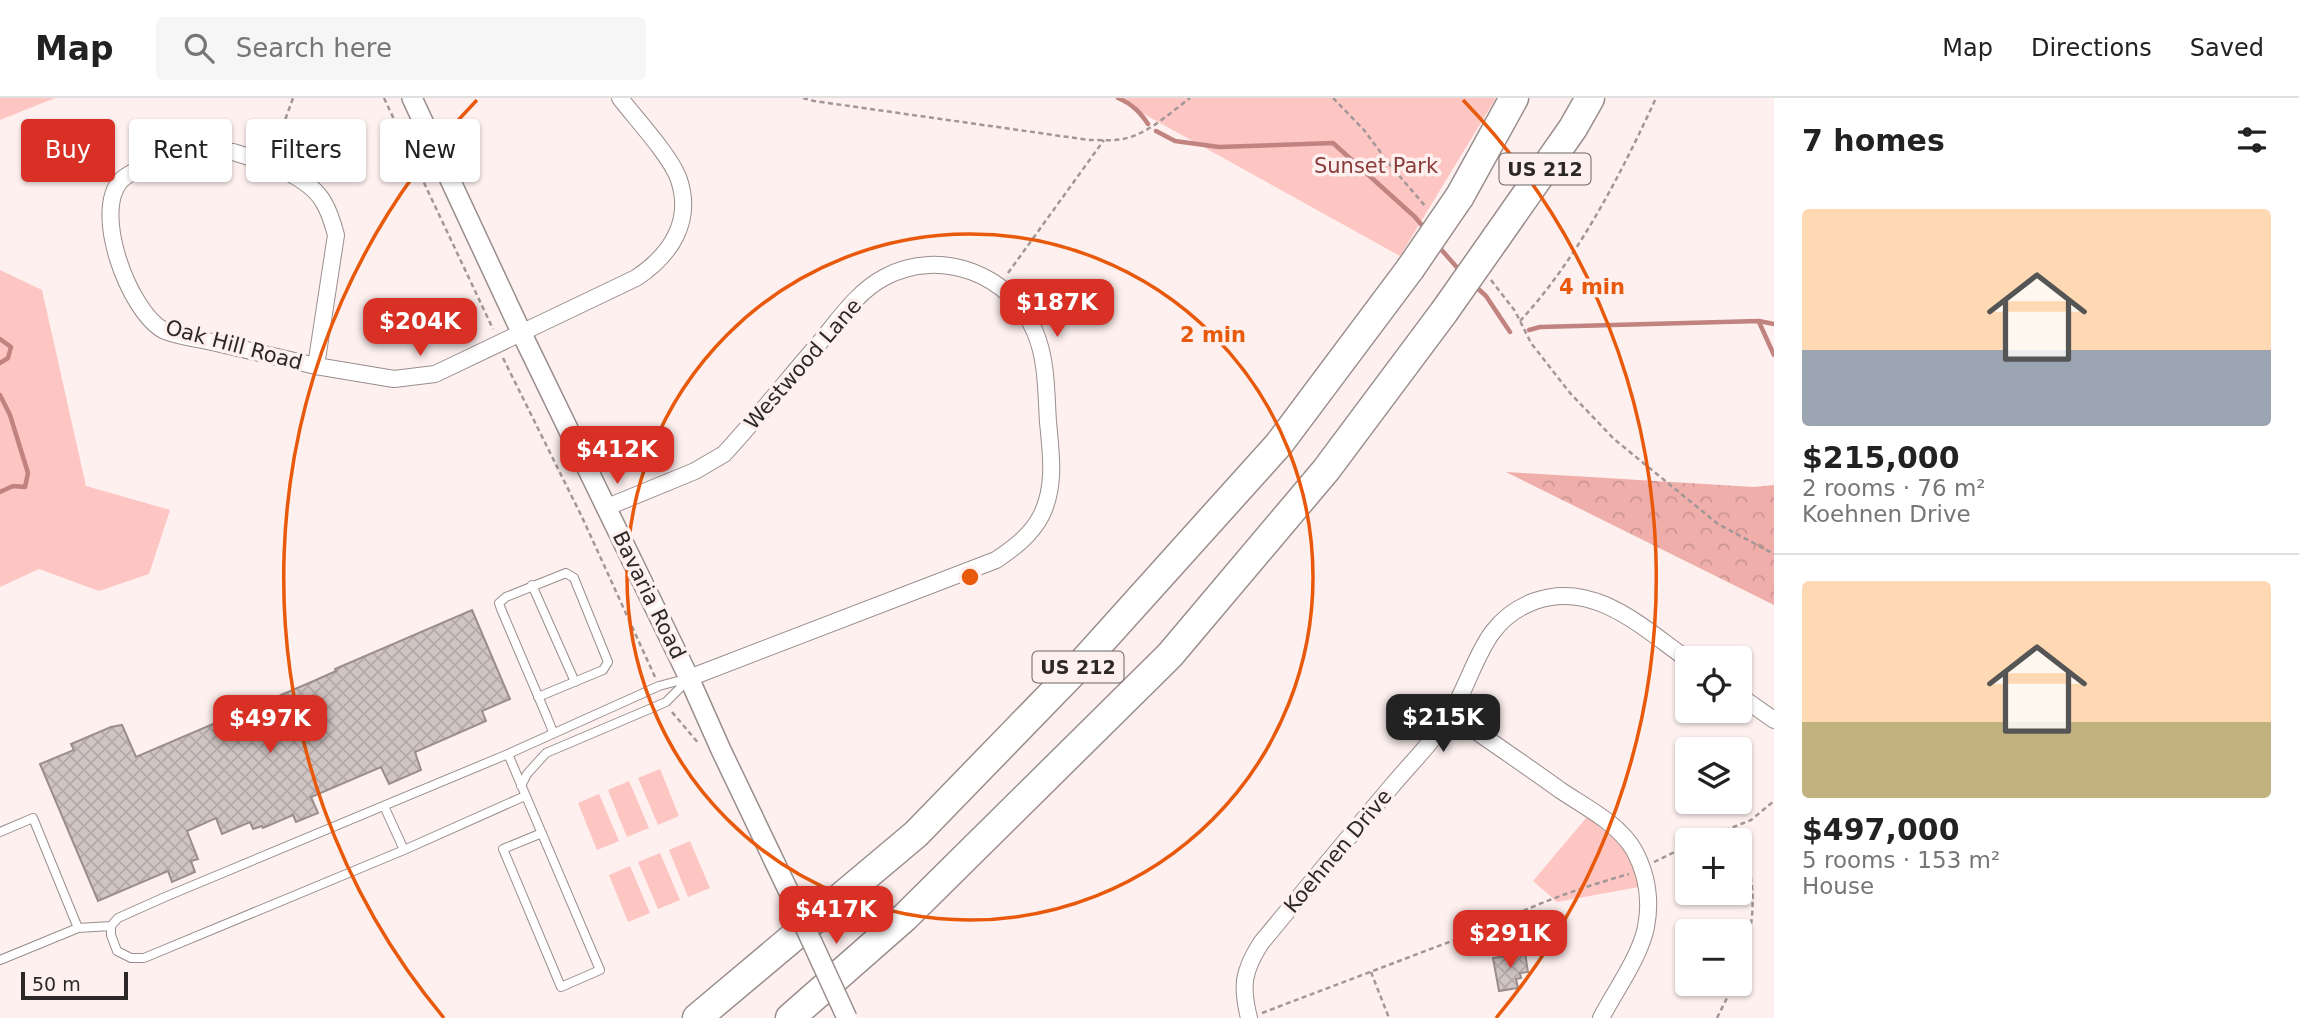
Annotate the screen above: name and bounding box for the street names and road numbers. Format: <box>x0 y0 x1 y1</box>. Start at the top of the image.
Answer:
road number: US 212 <box>1500 153 1590 184</box>
street label: Westwood Lane <box>740 294 866 434</box>
street label: Oak Hill Road <box>163 315 305 375</box>
street label: Bavaria Road <box>608 527 690 663</box>
road number: US 212 <box>1032 652 1124 682</box>
street label: Koehnen Drive <box>1279 784 1397 918</box>

